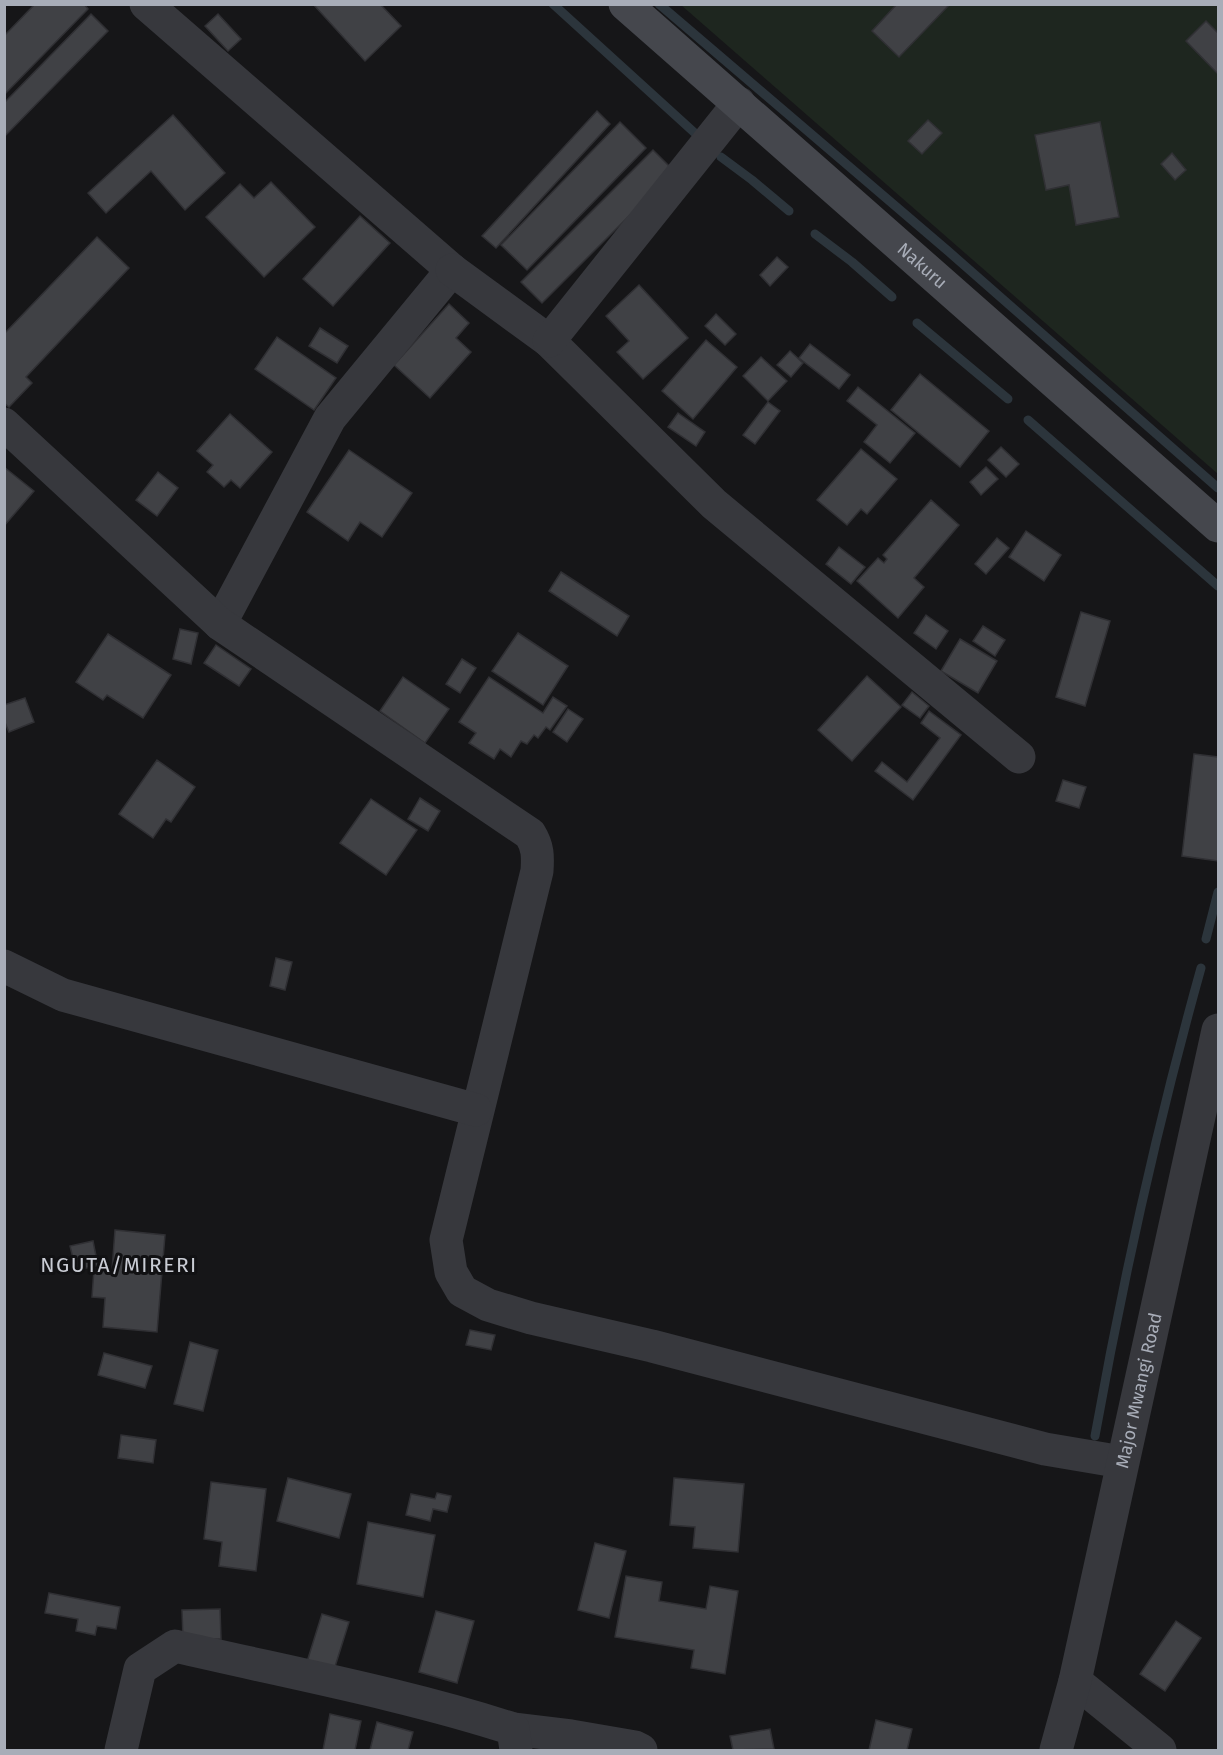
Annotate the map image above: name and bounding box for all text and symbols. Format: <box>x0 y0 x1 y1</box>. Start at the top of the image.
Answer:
street label: Nakuru <box>893 238 952 293</box>
district label: NGUTA/MIRERI <box>40 1252 198 1278</box>
street label: Major Mwangi Road <box>1111 1311 1167 1470</box>

